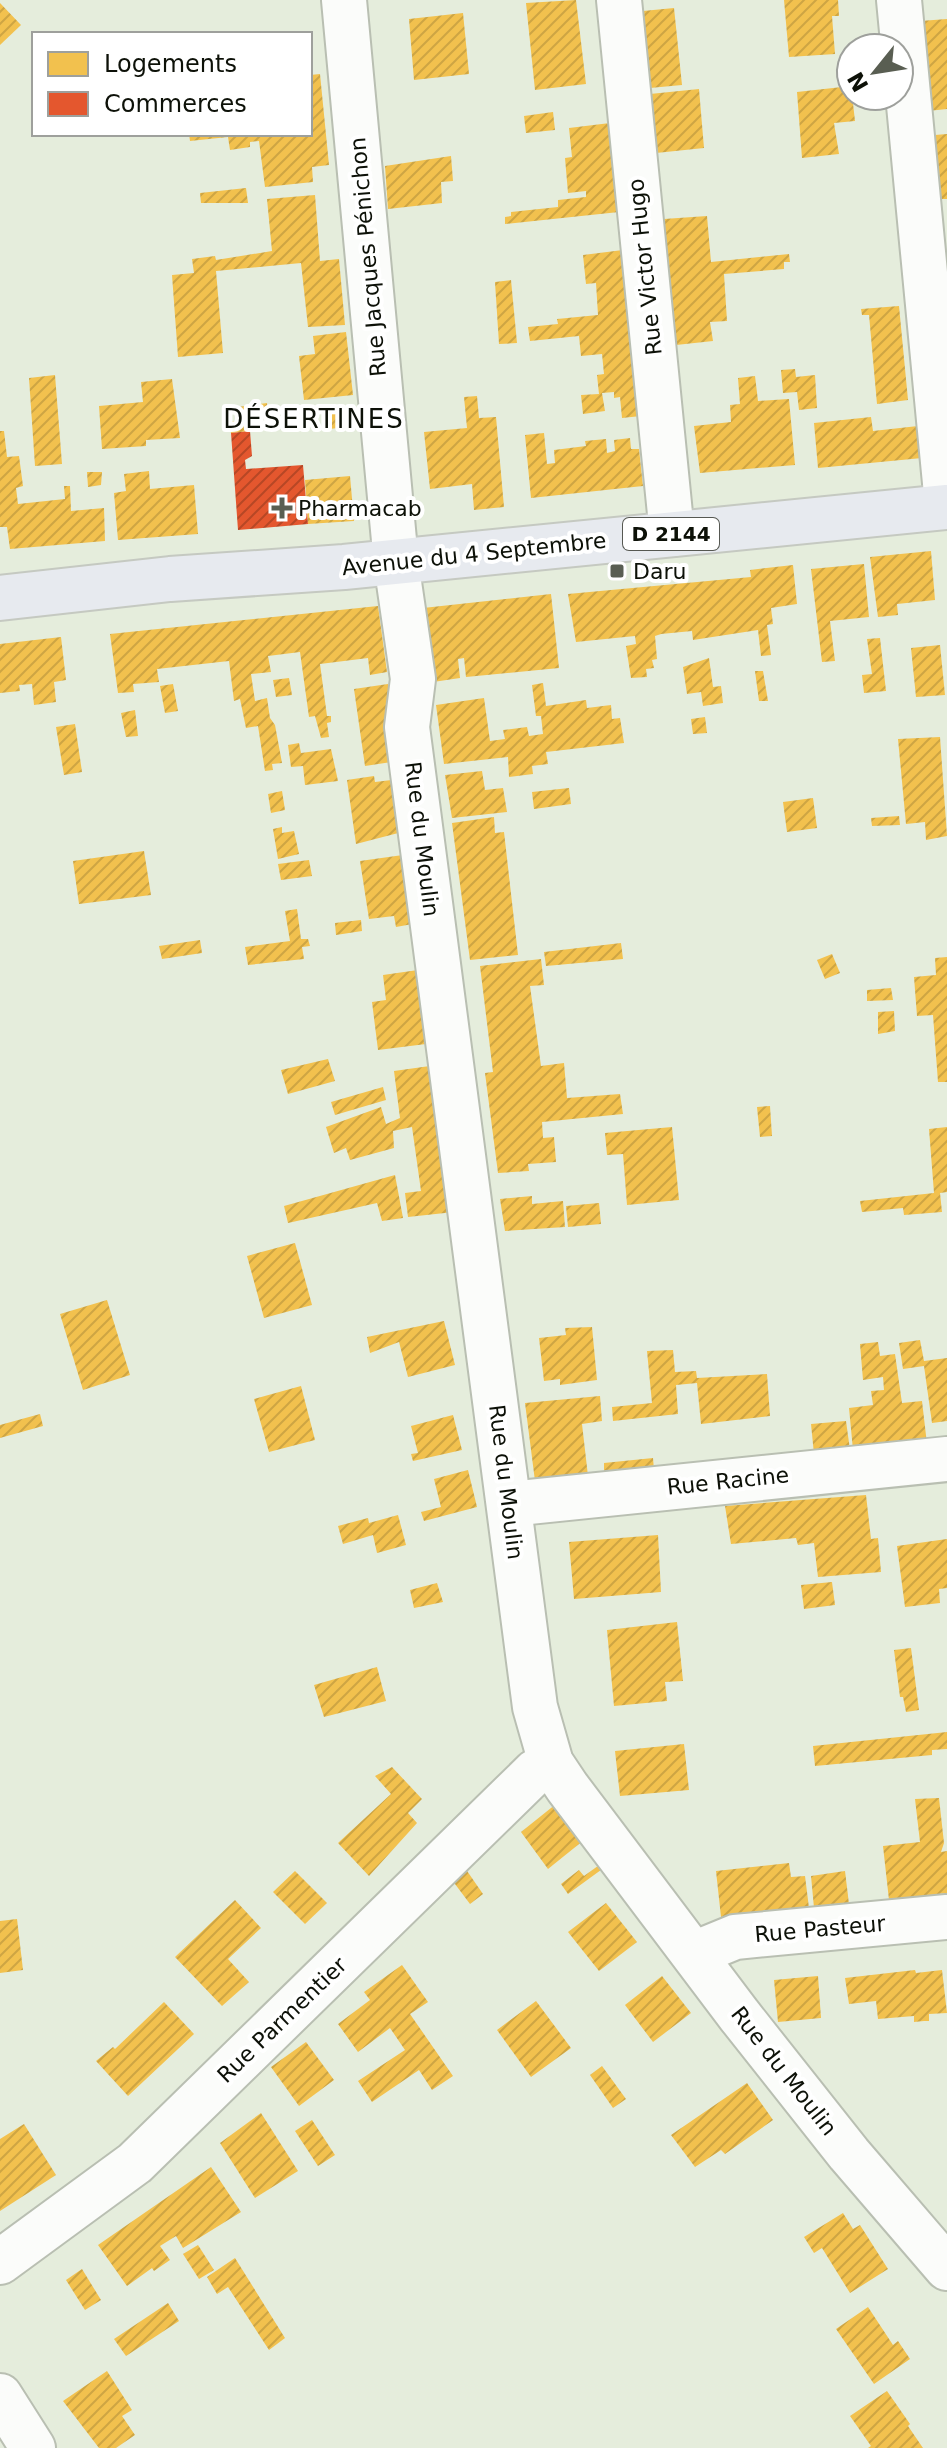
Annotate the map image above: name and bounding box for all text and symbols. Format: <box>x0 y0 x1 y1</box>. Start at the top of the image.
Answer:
legend <box>32 32 312 136</box>
north arrow <box>835 32 915 112</box>
text: Logements <box>104 50 237 78</box>
text: N <box>843 68 874 96</box>
text: Commerces <box>104 90 247 118</box>
street label: Rue Jacques Pénichon <box>345 136 391 378</box>
street label: Rue Victor Hugo <box>623 177 667 357</box>
district label: DÉSERTINES <box>223 403 405 434</box>
place label: Pharmacab <box>298 496 422 521</box>
marker: Pharmacab <box>273 499 291 517</box>
road number: D 2144 <box>623 518 719 550</box>
street label: Avenue du 4 Septembre <box>341 528 607 580</box>
place label: Daru <box>633 559 686 584</box>
marker: Daru <box>608 562 626 580</box>
street label: Rue du Moulin <box>400 760 444 918</box>
street label: Rue du Moulin <box>484 1403 528 1561</box>
street label: Rue Racine <box>666 1462 790 1500</box>
street label: Rue Pasteur <box>754 1911 887 1947</box>
street label: Rue Parmentier <box>212 1952 352 2088</box>
street label: Rue du Moulin <box>726 2002 842 2140</box>

